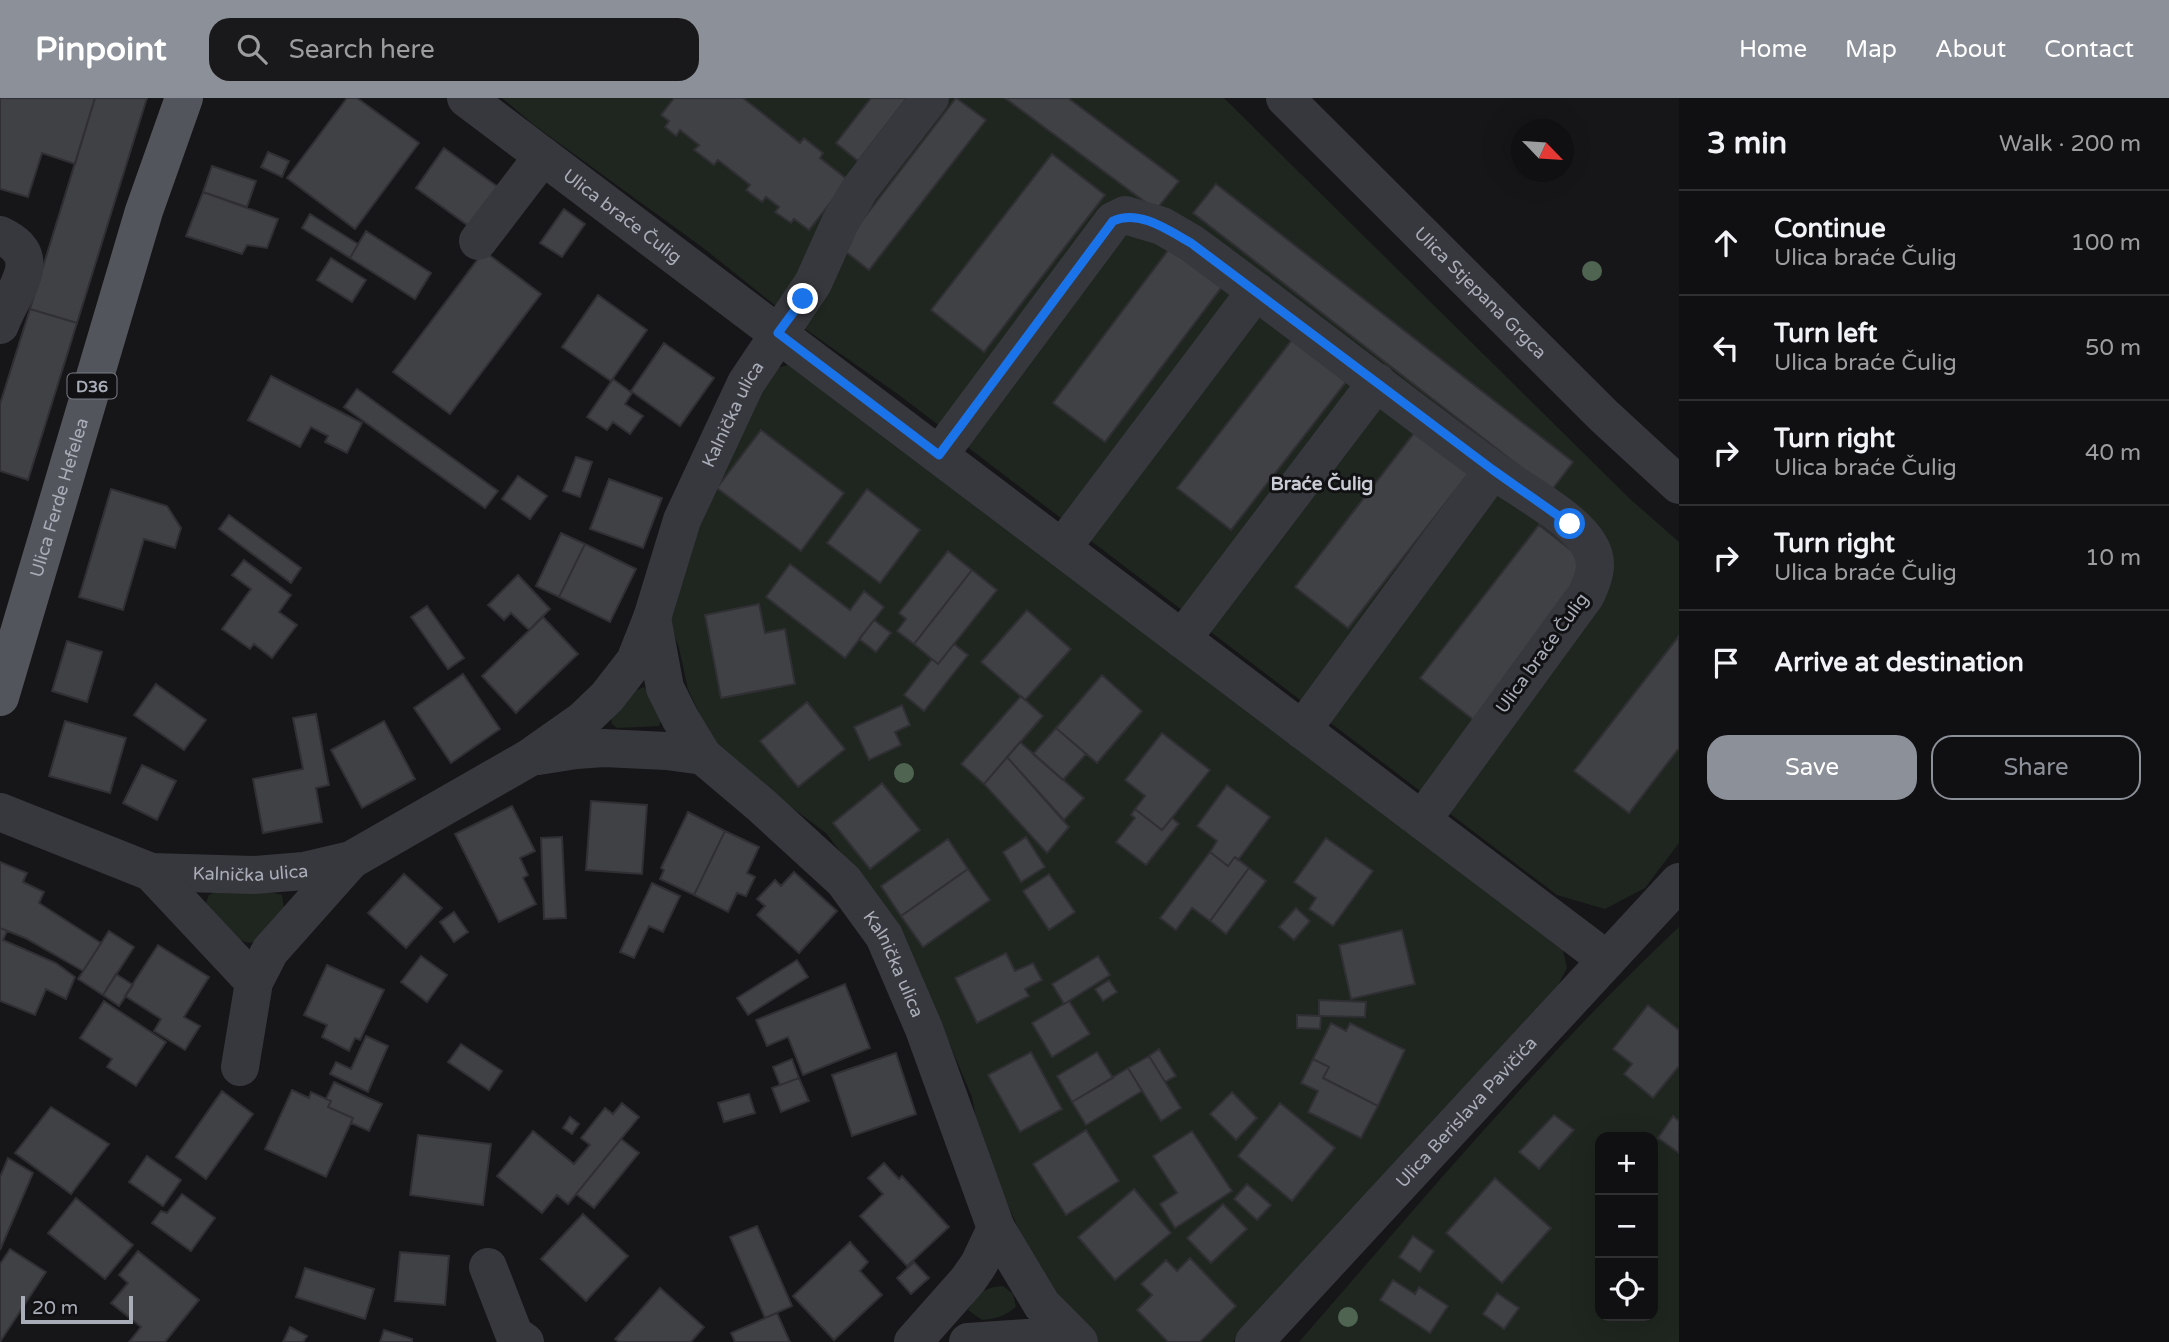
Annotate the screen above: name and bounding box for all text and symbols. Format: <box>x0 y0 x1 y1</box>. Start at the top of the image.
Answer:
search box <box>209 18 699 81</box>
text: Pinpoint <box>35 30 167 69</box>
icon: search <box>233 30 271 68</box>
text: Search here <box>289 34 435 65</box>
text: Home <box>1739 35 1807 64</box>
text: Map <box>1845 35 1897 64</box>
text: About <box>1935 35 2006 64</box>
text: Contact <box>2044 35 2134 64</box>
north arrow <box>1511 119 1574 182</box>
text: 3 min <box>1707 125 1787 162</box>
text: Walk · 200 m <box>1999 130 2141 158</box>
street label: Ulica braće Čulig <box>559 164 686 268</box>
text: Continue <box>1774 213 1886 244</box>
street label: Ulica Stjepana Grgca <box>1410 222 1551 363</box>
icon: ahead <box>1707 224 1745 262</box>
text: 100 m <box>2071 229 2141 257</box>
text: Ulica braće Čulig <box>1774 244 1957 272</box>
route end <box>787 283 818 314</box>
text: Turn left <box>1774 318 1877 349</box>
icon: left <box>1707 329 1745 367</box>
text: 50 m <box>2085 334 2141 362</box>
text: Ulica braće Čulig <box>1774 349 1957 377</box>
street label: Kalnička ulica <box>697 357 768 471</box>
road number: D36 <box>68 374 116 398</box>
street label: Ulica Ferde Hefelea <box>25 415 93 580</box>
text: Turn right <box>1774 423 1895 454</box>
icon: right <box>1707 434 1745 472</box>
text: 40 m <box>2085 439 2141 467</box>
text: Ulica braće Čulig <box>1774 454 1957 482</box>
district label: Braće Čulig <box>1271 472 1373 496</box>
route start <box>1554 508 1585 539</box>
text: Turn right <box>1774 528 1895 559</box>
icon: right <box>1707 539 1745 577</box>
text: 10 m <box>2085 544 2141 572</box>
text: Ulica braće Čulig <box>1774 559 1957 587</box>
street label: Ulica braće Čulig <box>1491 589 1593 717</box>
icon: arrive <box>1707 644 1745 682</box>
text: Arrive at destination <box>1774 647 2024 678</box>
button: Save <box>1707 735 1917 800</box>
button: Share <box>1931 735 2141 800</box>
street label: Kalnička ulica <box>192 860 309 886</box>
street label: Kalnička ulica <box>858 907 929 1021</box>
street label: Ulica Berislava Pavičića <box>1391 1032 1542 1192</box>
map controls <box>1595 1132 1658 1321</box>
button: + <box>1595 1132 1658 1195</box>
button: − <box>1595 1195 1658 1258</box>
button: locate <box>1595 1258 1658 1321</box>
scale bar <box>21 1293 133 1325</box>
text: 20 m <box>32 1297 78 1319</box>

